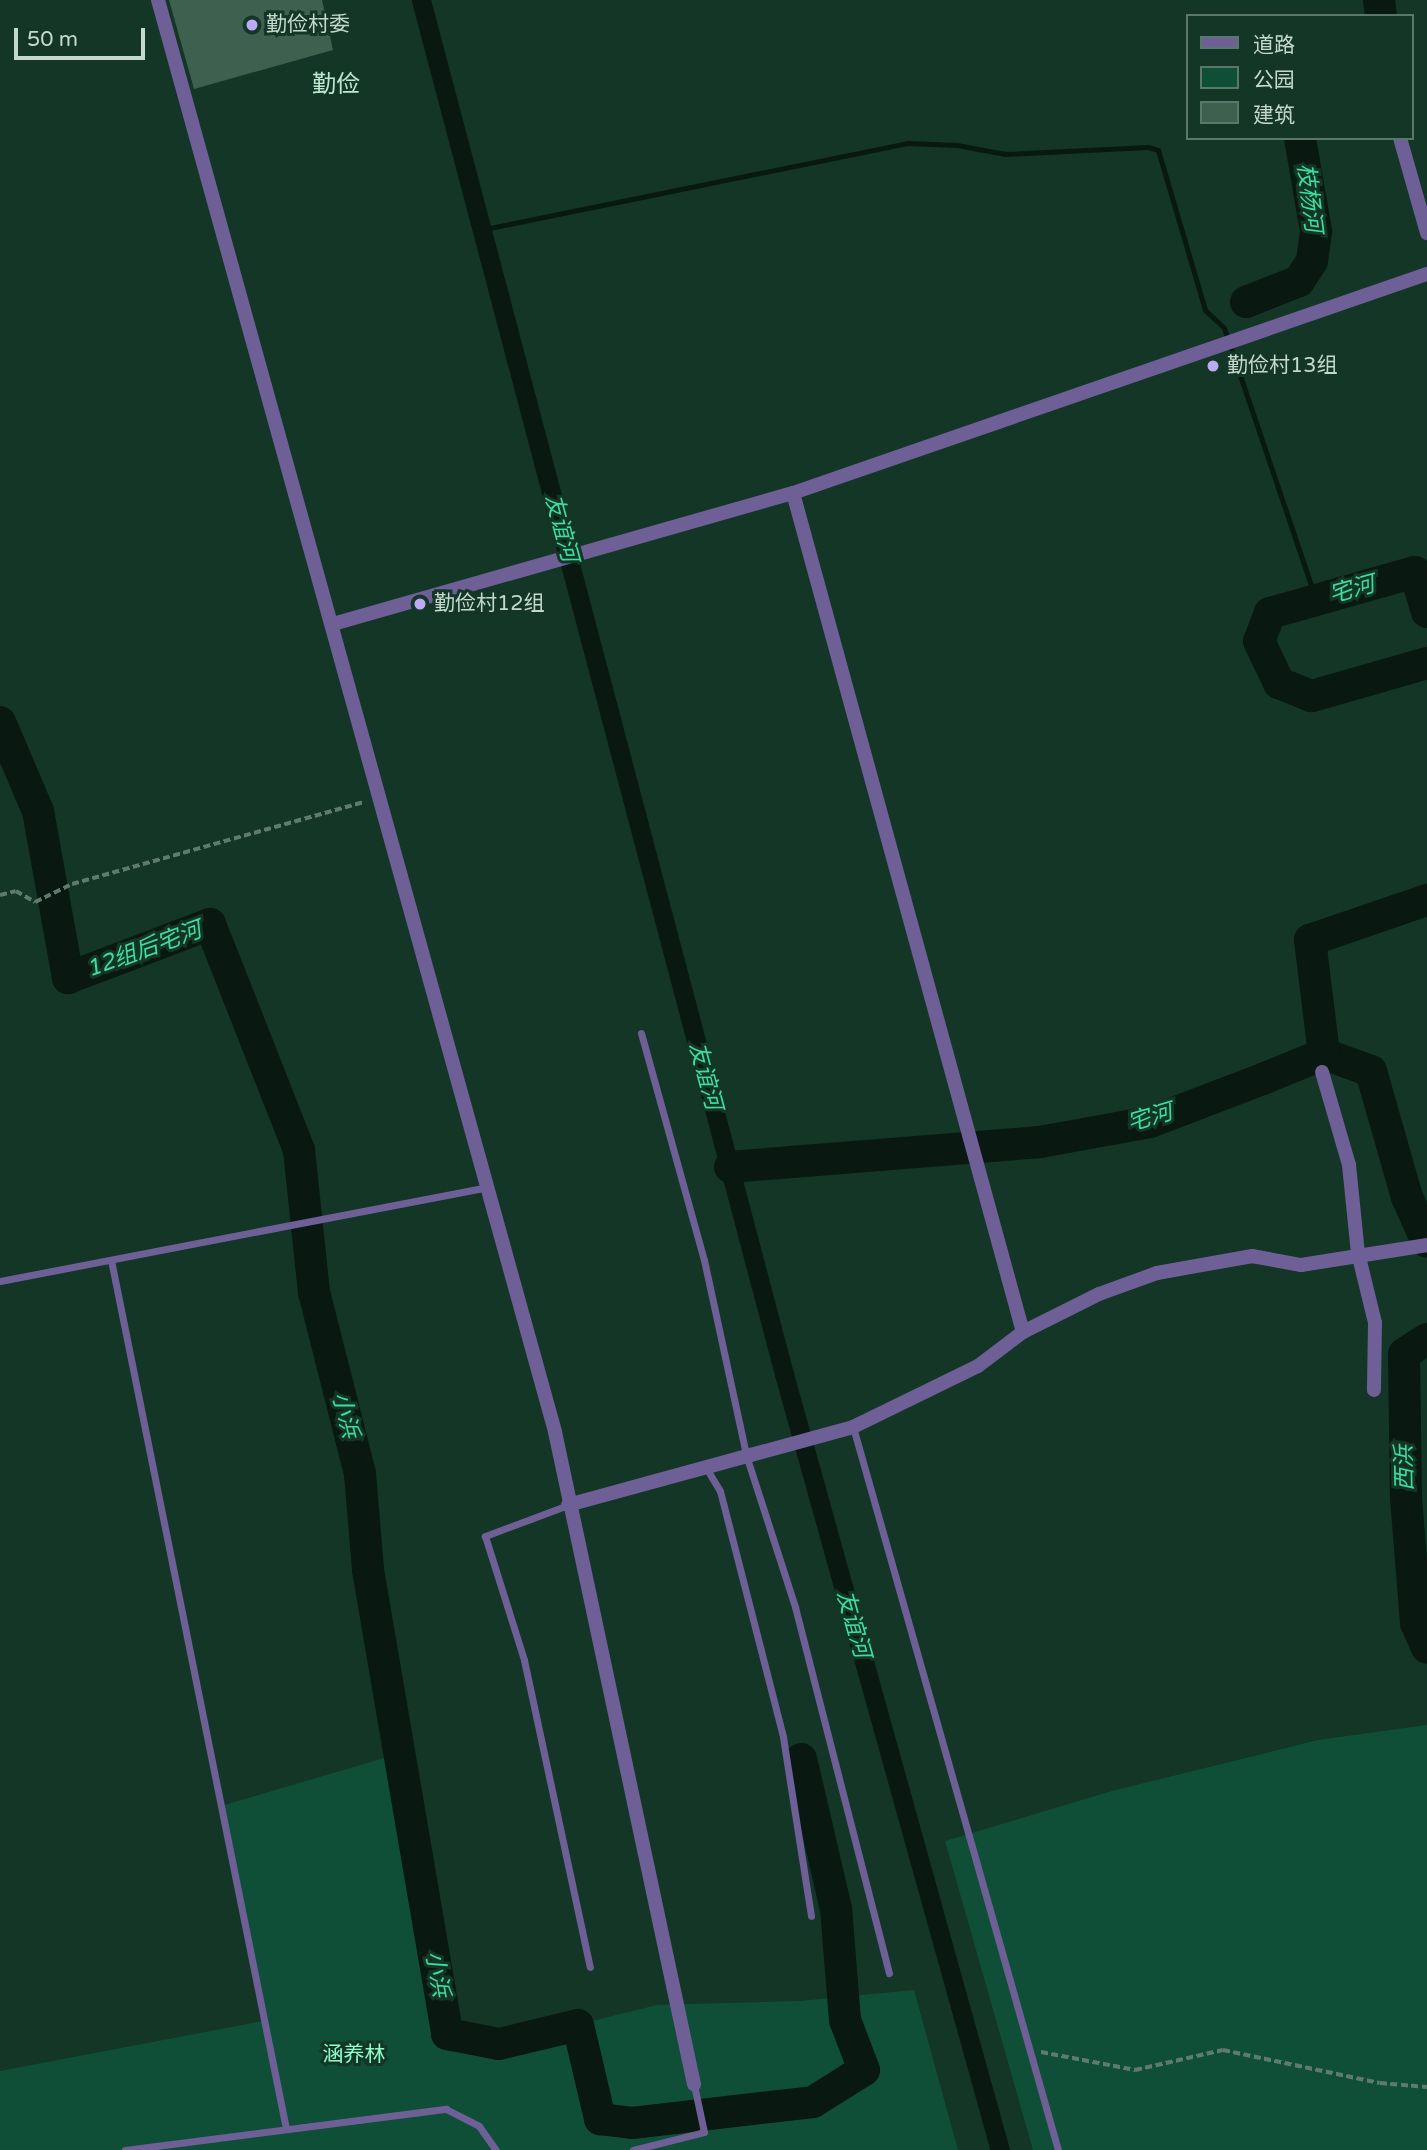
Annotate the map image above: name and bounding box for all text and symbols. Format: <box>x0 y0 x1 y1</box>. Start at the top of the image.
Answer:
place label: 勤俭村委 <box>266 12 350 38</box>
scale bar <box>18 14 149 58</box>
legend <box>1186 14 1413 140</box>
marker: 勤俭村委 <box>244 17 260 33</box>
text: 50 m <box>27 27 78 52</box>
text: 道路 <box>1253 33 1295 58</box>
text: 公园 <box>1253 68 1295 93</box>
district label: 勤俭 <box>312 71 360 99</box>
text: 建筑 <box>1253 103 1295 128</box>
water label: 枝杨河 <box>1291 162 1327 234</box>
place label: 勤俭村13组 <box>1227 353 1337 379</box>
marker: 勤俭村13组 <box>1205 358 1221 374</box>
water label: 友谊河 <box>539 491 583 565</box>
water label: 宅河 <box>1326 571 1378 609</box>
place label: 勤俭村12组 <box>434 591 544 617</box>
marker: 勤俭村12组 <box>412 596 428 612</box>
water label: 12组后宅河 <box>82 916 206 984</box>
water label: 友谊河 <box>683 1039 727 1113</box>
water label: 宅河 <box>1124 1098 1176 1138</box>
water label: 小浜 <box>326 1389 364 1441</box>
water label: 西浜 <box>1391 1445 1419 1491</box>
water label: 友谊河 <box>830 1587 876 1661</box>
water label: 小浜 <box>419 1949 455 1999</box>
park label: 涵养林 <box>323 2042 385 2068</box>

